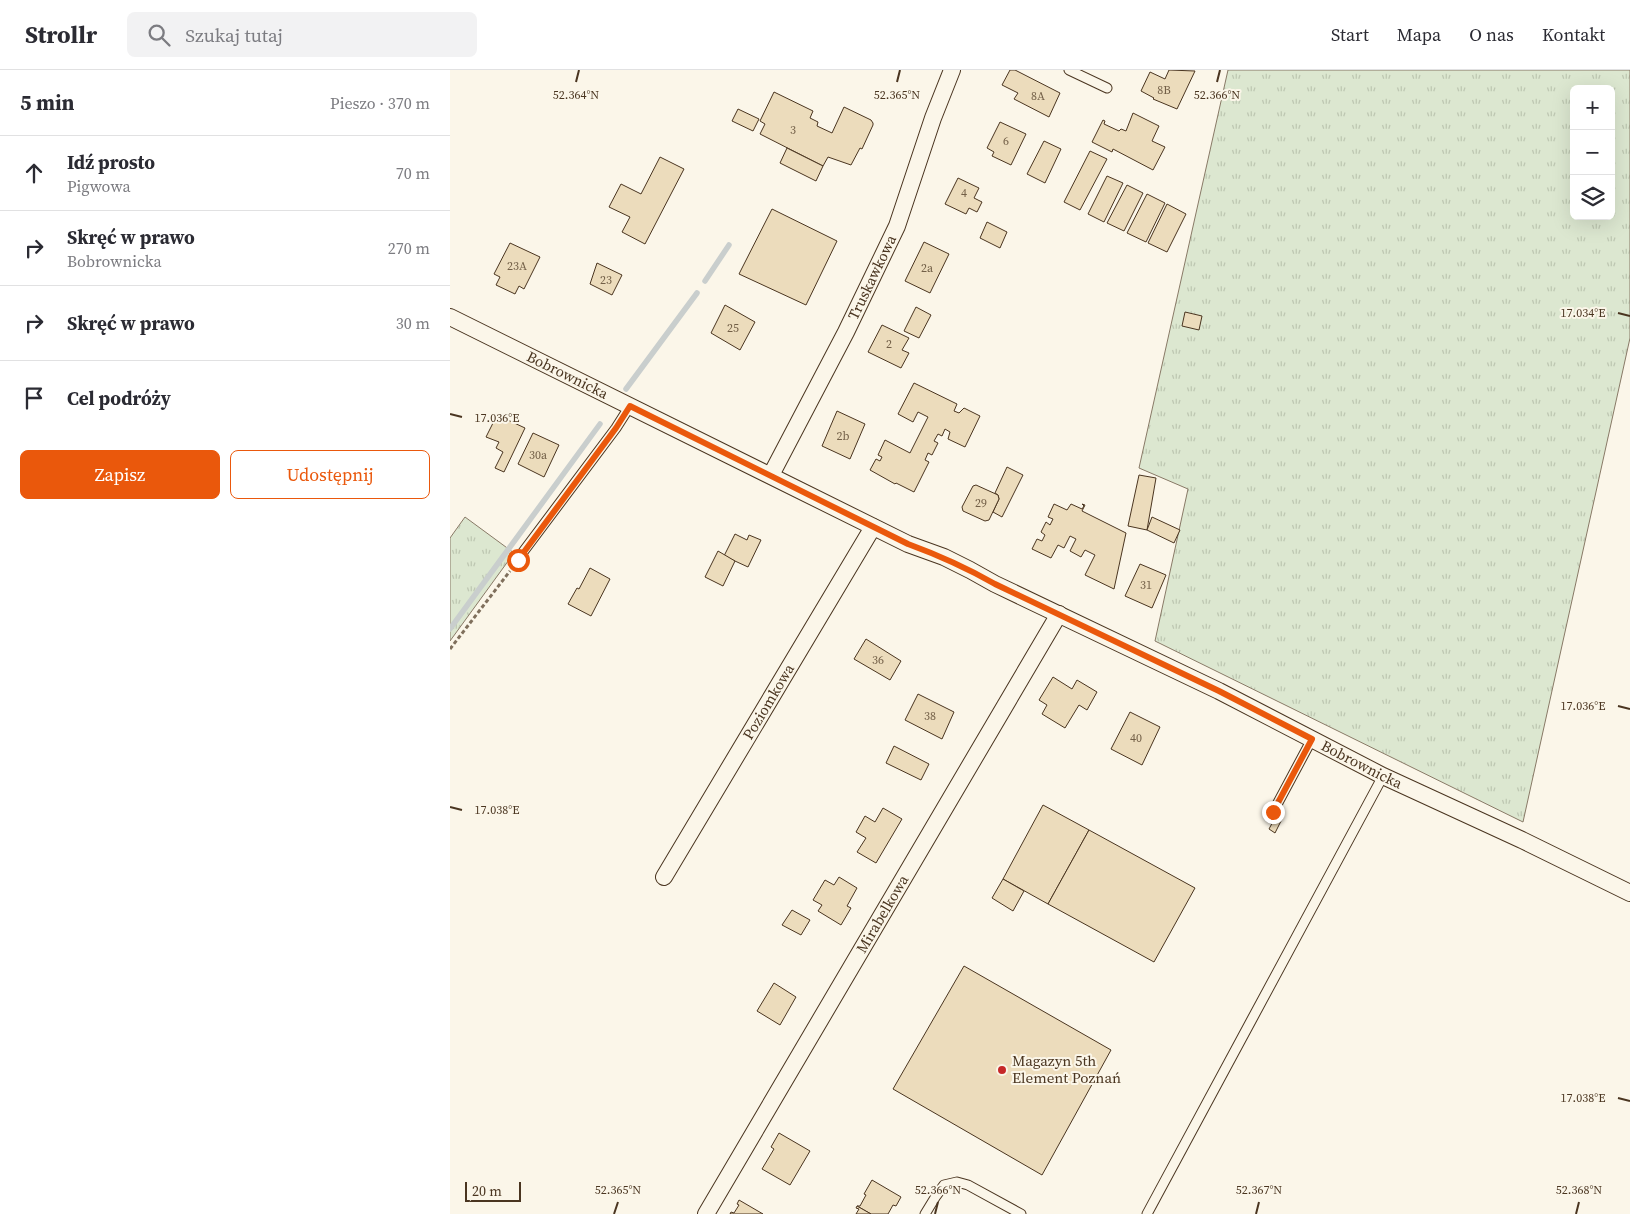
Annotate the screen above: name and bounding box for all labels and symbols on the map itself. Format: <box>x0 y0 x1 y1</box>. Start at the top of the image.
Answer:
house number: 8B <box>1157 82 1171 98</box>
text: 52.364°N <box>553 87 599 103</box>
text: 52.365°N <box>874 87 920 103</box>
text: 52.366°N <box>1194 87 1240 103</box>
house number: 8A <box>1031 88 1045 104</box>
house number: 3 <box>790 122 796 138</box>
house number: 6 <box>1003 133 1009 149</box>
house number: 4 <box>961 185 967 201</box>
street label: Truskawkowa <box>842 231 901 323</box>
house number: 23A <box>507 258 527 274</box>
house number: 2a <box>921 260 934 276</box>
house number: 23 <box>600 272 612 288</box>
text: 17.034°E <box>1561 305 1605 321</box>
house number: 25 <box>727 320 739 336</box>
house number: 2 <box>886 336 892 352</box>
street label: Bobrownicka <box>523 346 612 404</box>
text: 17.036°E <box>475 410 519 426</box>
house number: 2b <box>837 428 850 444</box>
house number: 30a <box>529 447 548 463</box>
house number: 29 <box>975 495 987 511</box>
route start <box>507 549 530 572</box>
house number: 31 <box>1140 577 1152 593</box>
house number: 36 <box>872 652 884 668</box>
street label: Poziomkowa <box>737 659 799 743</box>
text: 17.036°E <box>1561 698 1605 714</box>
house number: 38 <box>924 708 936 724</box>
house number: 40 <box>1130 730 1142 746</box>
street label: Bobrownicka <box>1318 735 1406 794</box>
route end <box>1262 801 1285 824</box>
text: 17.038°E <box>475 802 519 818</box>
street label: Mirabelkowa <box>851 870 913 957</box>
place label: Magazyn 5th Element Poznań <box>1012 1050 1121 1088</box>
marker: Magazyn 5th Element Poznań <box>996 1064 1008 1076</box>
text: 17.038°E <box>1561 1090 1605 1106</box>
scale bar <box>465 1179 521 1202</box>
text: 52.365°N <box>595 1182 641 1198</box>
text: 52.366°N <box>915 1182 961 1198</box>
text: 52.367°N <box>1236 1182 1282 1198</box>
text: 52.368°N <box>1556 1182 1602 1198</box>

